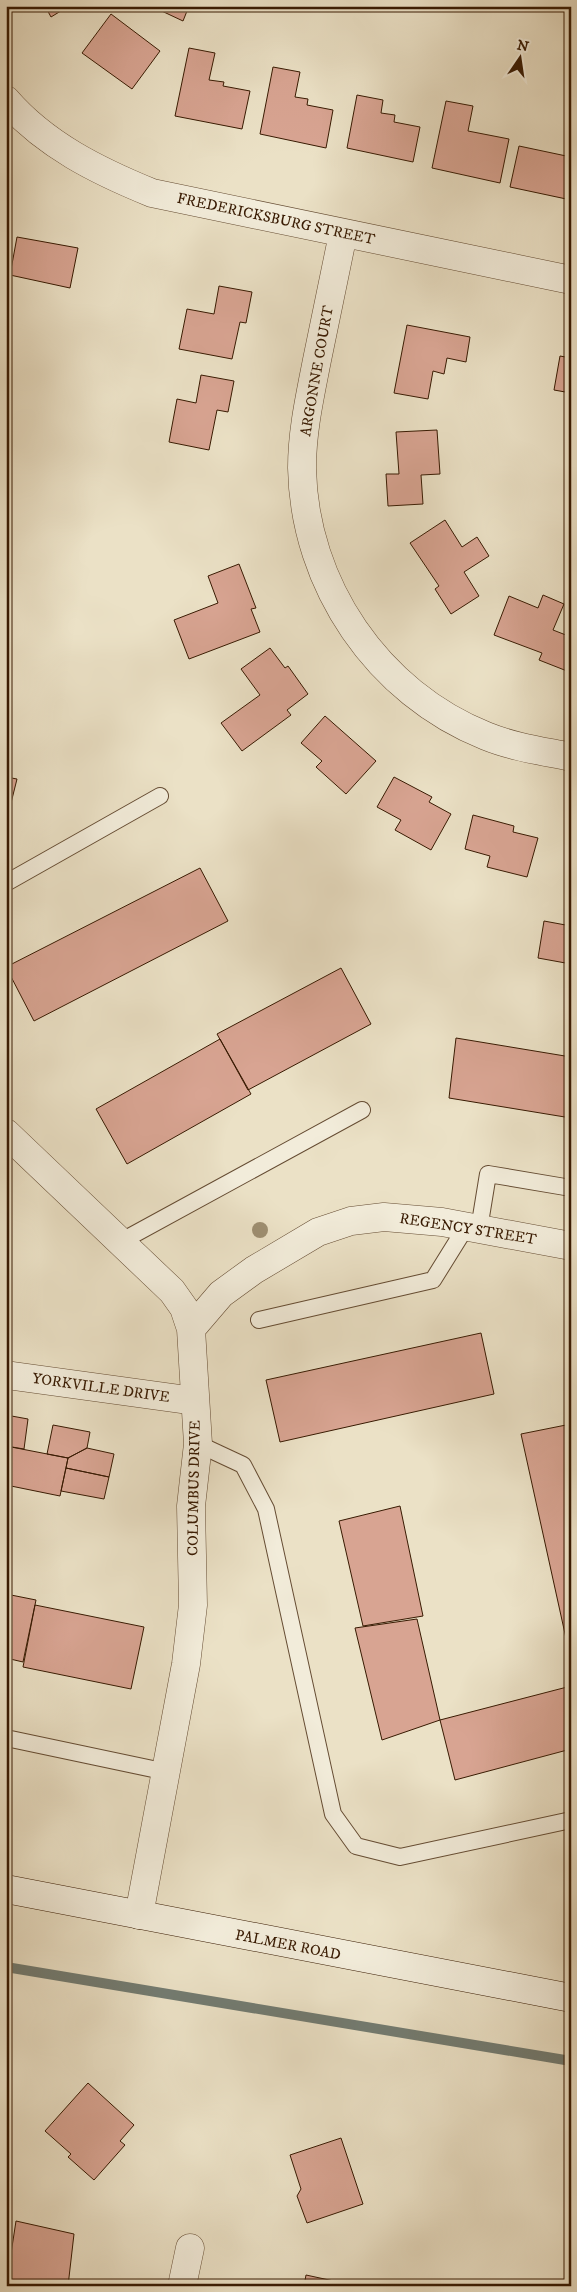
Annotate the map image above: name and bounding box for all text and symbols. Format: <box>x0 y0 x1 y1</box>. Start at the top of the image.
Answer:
north arrow <box>494 32 544 82</box>
text: N <box>515 36 531 56</box>
street label: FREDERICKSBURG STREET <box>175 189 377 249</box>
street label: ARGONNE COURT <box>296 304 338 438</box>
street label: REGENCY STREET <box>398 1209 538 1249</box>
street label: YORKVILLE DRIVE <box>31 1369 171 1407</box>
street label: COLUMBUS DRIVE <box>183 1420 205 1556</box>
street label: PALMER ROAD <box>234 1925 342 1965</box>

